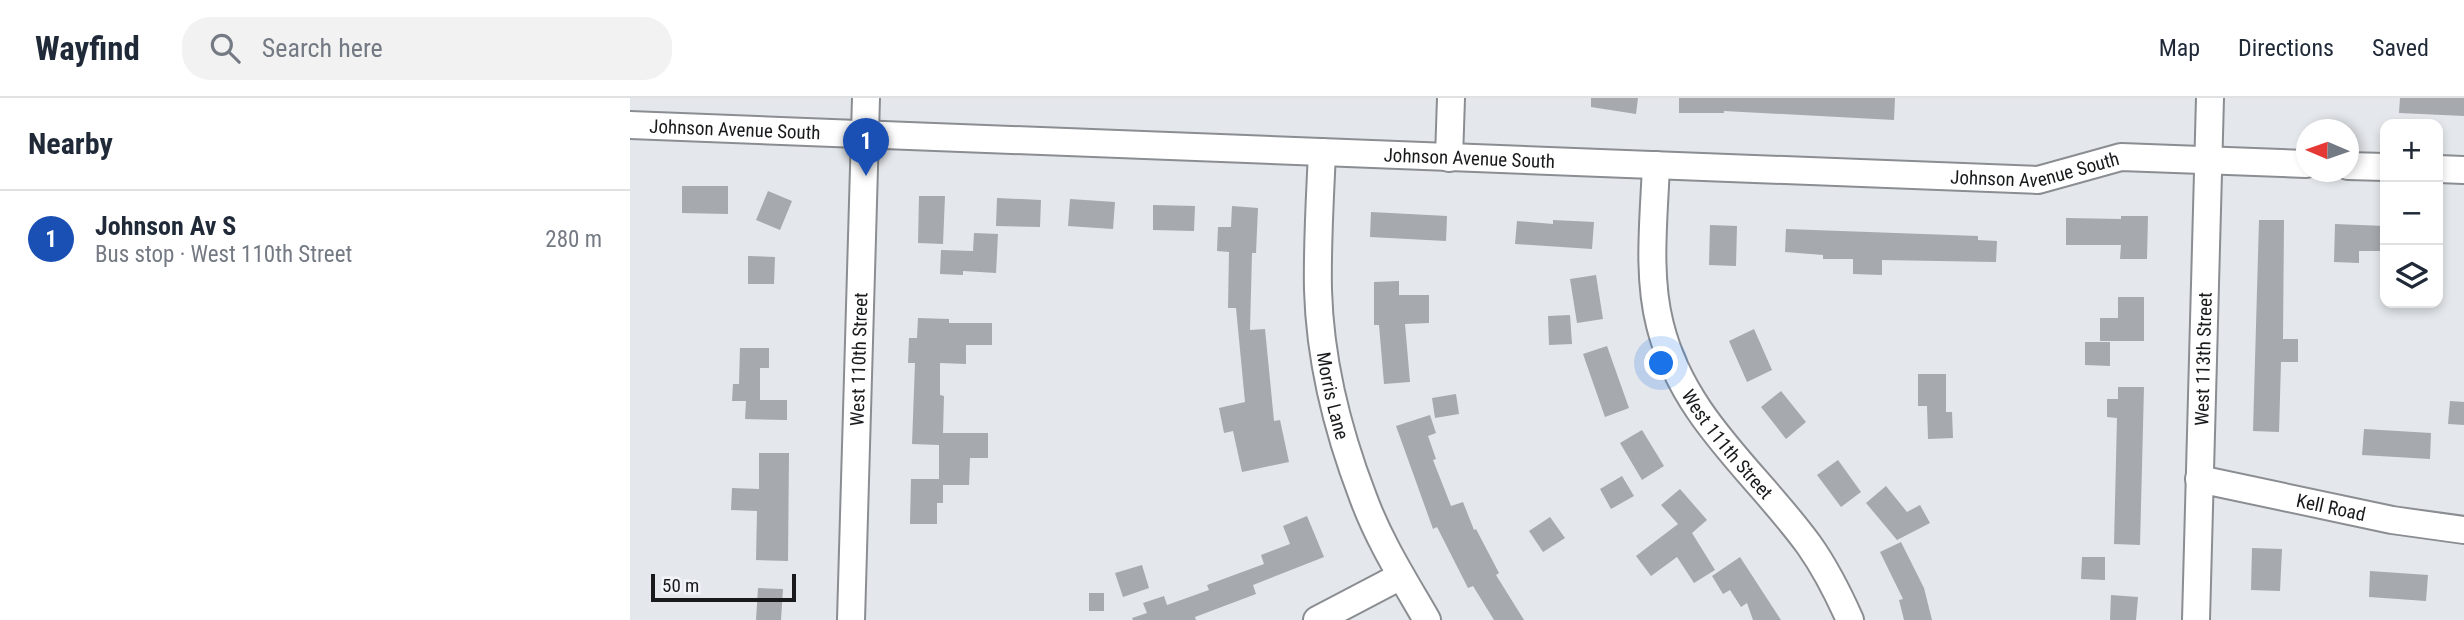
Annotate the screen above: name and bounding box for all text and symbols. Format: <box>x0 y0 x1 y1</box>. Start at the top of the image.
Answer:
search box <box>182 17 672 80</box>
text: Wayfind <box>35 29 140 68</box>
icon: search <box>206 29 244 67</box>
text: Search here <box>262 33 383 63</box>
text: Map <box>2159 34 2200 62</box>
text: Directions <box>2238 34 2334 62</box>
text: Saved <box>2372 34 2429 62</box>
street label: Johnson Avenue South <box>649 114 821 144</box>
pin: 1 <box>843 118 889 176</box>
north arrow <box>2296 119 2359 182</box>
map controls <box>2380 119 2443 308</box>
button: + <box>2380 119 2443 182</box>
text: Nearby <box>28 126 113 161</box>
street label: Johnson Avenue South <box>1383 143 1555 173</box>
street label: Johnson Avenue South <box>1950 147 2122 191</box>
button: − <box>2380 182 2443 245</box>
text: Johnson Av S <box>95 211 236 241</box>
text: 1 <box>45 226 57 253</box>
text: 280 m <box>545 226 602 253</box>
text: Bus stop · West 110th Street <box>95 241 352 268</box>
button: layers <box>2380 245 2443 308</box>
street label: West 110th Street <box>845 292 872 426</box>
street label: West 113th Street <box>2190 292 2216 426</box>
your location <box>1644 346 1678 380</box>
street label: Morris Lane <box>1312 350 1354 442</box>
street label: West 111th Street <box>1677 385 1778 504</box>
street label: Kell Road <box>2294 488 2368 526</box>
scale bar <box>651 571 796 603</box>
text: 50 m <box>662 574 699 597</box>

